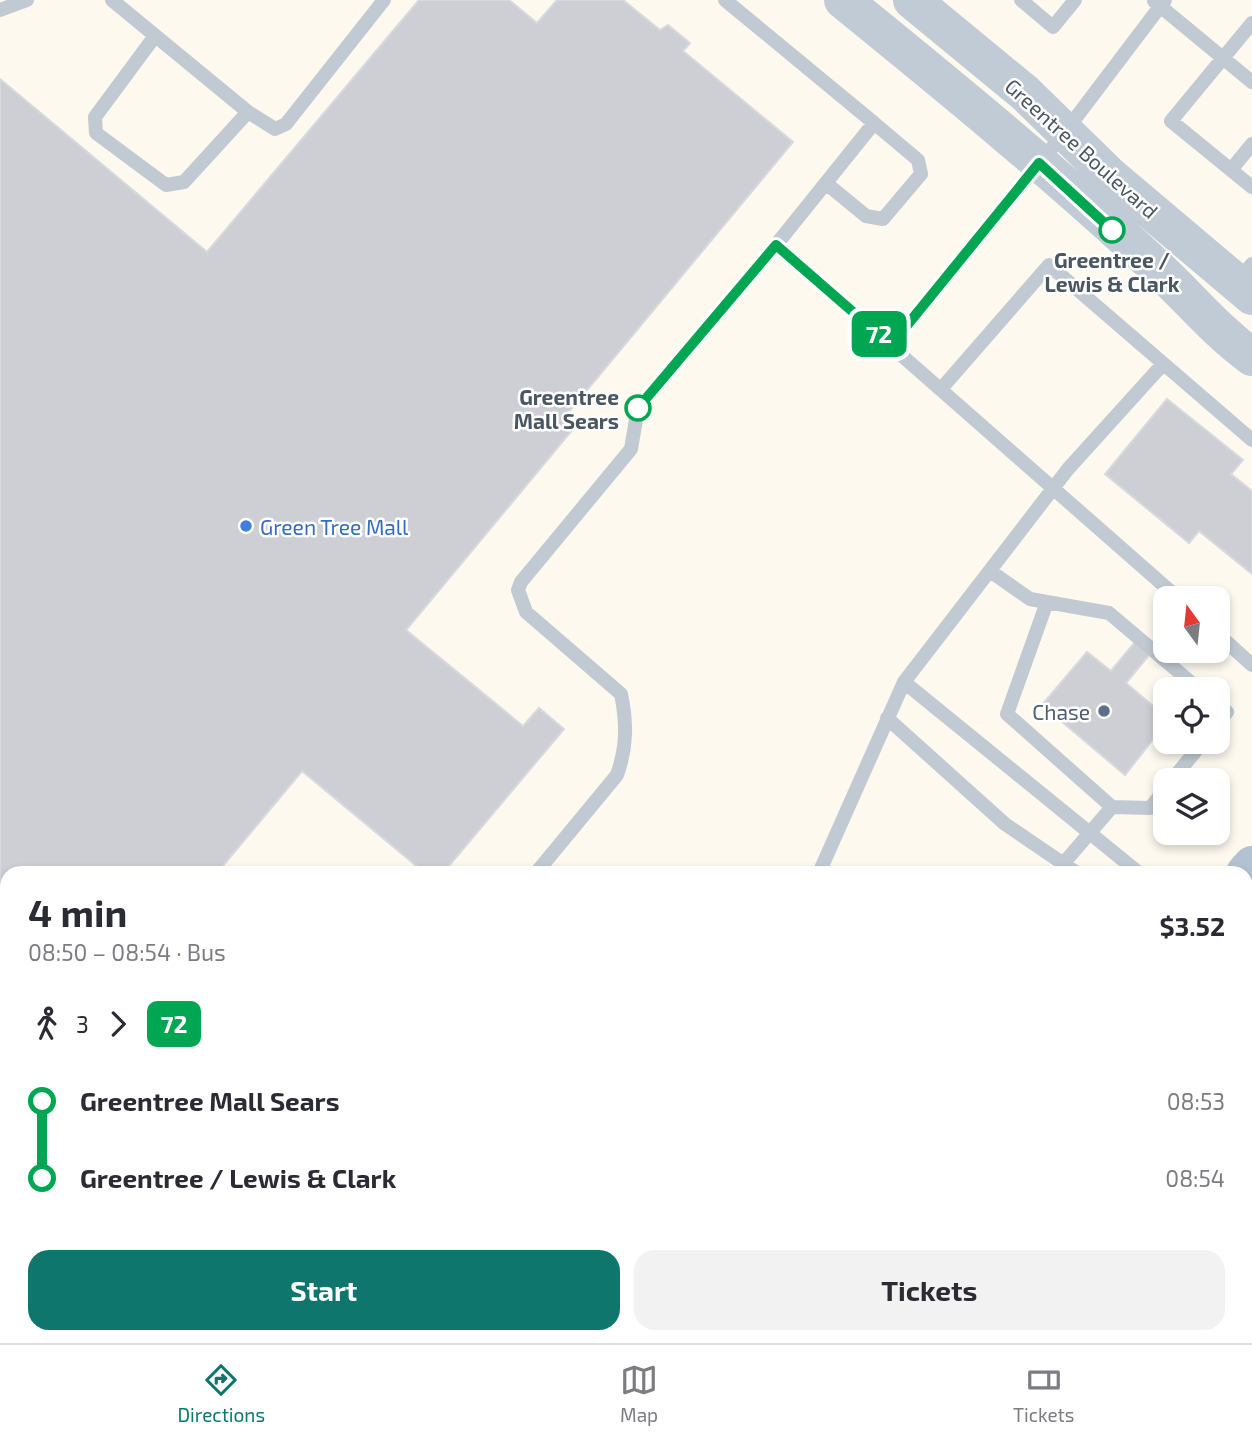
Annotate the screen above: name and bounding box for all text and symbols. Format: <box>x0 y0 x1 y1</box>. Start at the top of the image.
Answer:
street label: Greentree Boulevard <box>1001 73 1163 223</box>
marker: Greentree / Lewis & Clark <box>1099 217 1125 243</box>
place label: Greentree / Lewis & Clark <box>1045 247 1180 296</box>
line badge: 72 <box>848 311 910 357</box>
text: 72 <box>866 319 892 348</box>
place label: Greentree Mall Sears <box>514 384 619 433</box>
marker: Greentree Mall Sears <box>625 395 651 421</box>
place label: Green Tree Mall <box>260 514 409 539</box>
marker: Green Tree Mall <box>238 518 254 534</box>
north arrow <box>1153 586 1230 663</box>
map controls <box>1153 586 1230 845</box>
button: locate <box>1153 677 1230 754</box>
place label: Chase <box>1032 699 1090 724</box>
marker: Chase <box>1096 703 1112 719</box>
button: layers <box>1153 768 1230 845</box>
text: 4 min <box>28 889 127 935</box>
text: $3.52 <box>1159 910 1225 941</box>
text: 08:50 – 08:54 · Bus <box>28 938 226 966</box>
icon: walk <box>28 1005 66 1043</box>
icon: forward <box>99 1005 137 1043</box>
text: 72 <box>161 1009 187 1038</box>
text: 3 <box>76 1010 89 1038</box>
text: Greentree Mall Sears <box>80 1085 340 1116</box>
text: 08:53 <box>1167 1087 1225 1115</box>
text: Greentree / Lewis & Clark <box>80 1162 396 1193</box>
text: 08:54 <box>1165 1164 1225 1192</box>
button: Start <box>28 1250 620 1330</box>
button: Tickets <box>634 1250 1225 1330</box>
tab: Directions <box>177 1361 265 1426</box>
tab: Map <box>620 1361 658 1426</box>
tab: Tickets <box>1013 1361 1075 1426</box>

